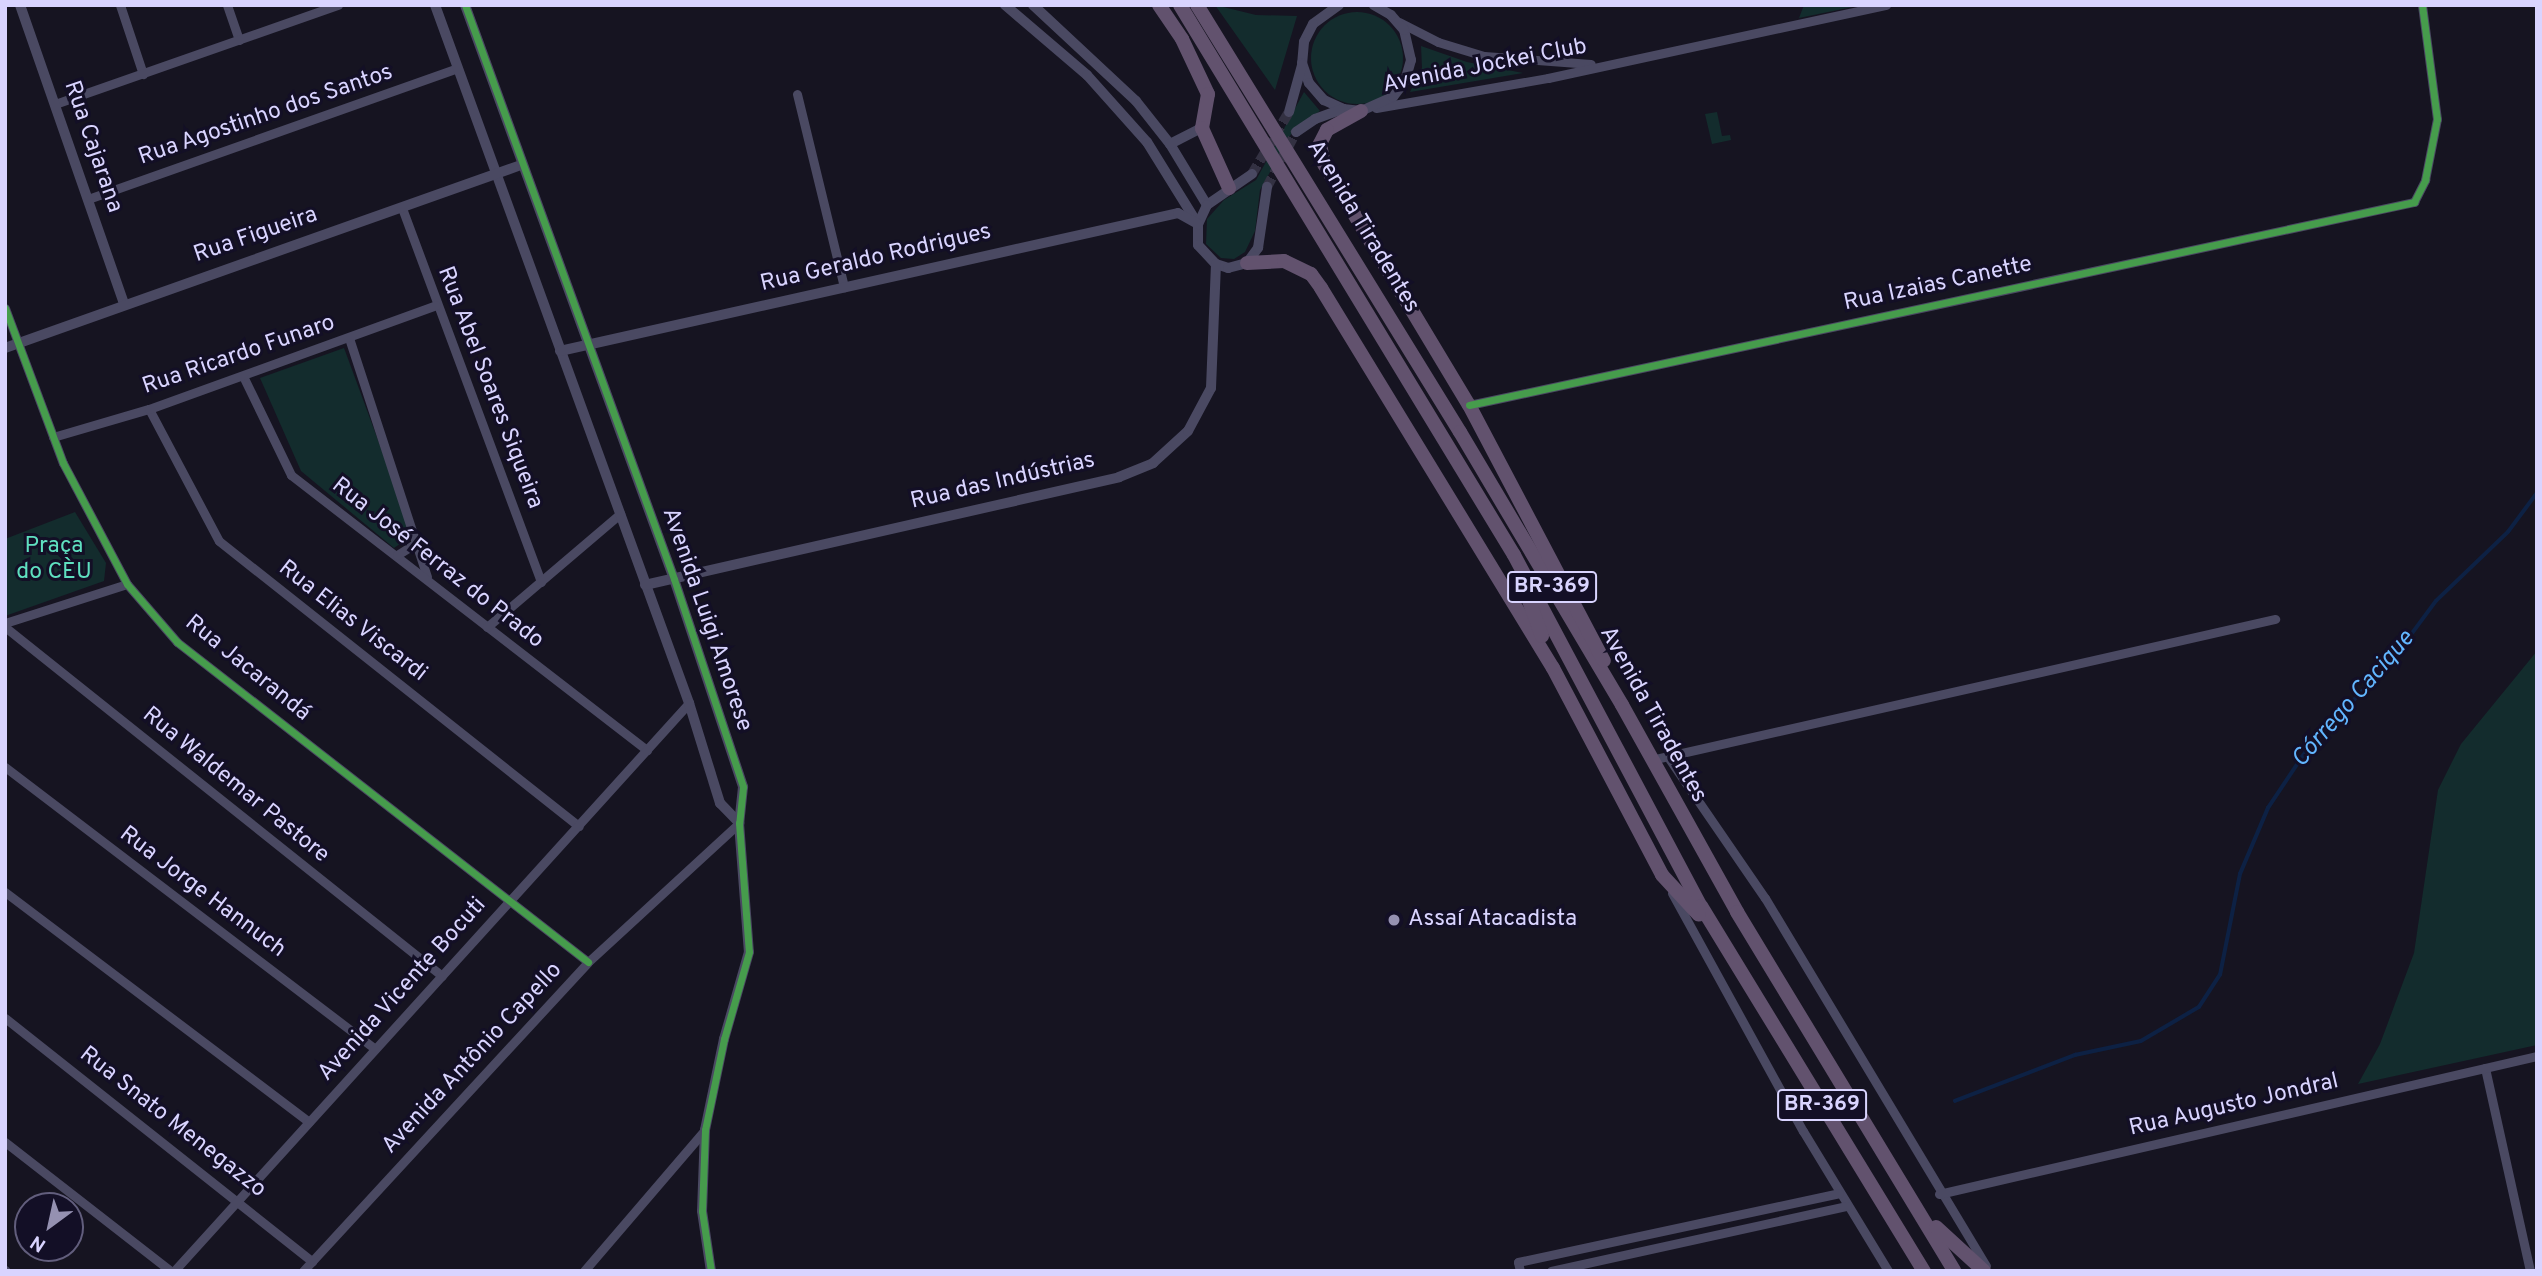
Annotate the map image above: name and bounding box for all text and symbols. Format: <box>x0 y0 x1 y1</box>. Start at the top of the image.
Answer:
street label: Avenida Jockei Club <box>1381 34 1589 100</box>
street label: Rua Agostinho dos Santos <box>135 59 397 173</box>
street label: Rua Cajarana <box>57 77 127 217</box>
street label: Avenida Tiradentes <box>1299 135 1425 319</box>
street label: Rua Figueira <box>191 202 321 270</box>
street label: Rua Geraldo Rodrigues <box>758 219 994 299</box>
street label: Rua Izaias Canette <box>1841 252 2035 318</box>
street label: Rua Abel Soares Siqueira <box>430 263 548 513</box>
street label: Rua Ricardo Funaro <box>139 310 339 402</box>
street label: Rua das Indústrias <box>908 447 1098 517</box>
street label: Rua José Ferraz do Prado <box>325 473 549 655</box>
street label: Avenida Luigi Amorese <box>655 504 757 736</box>
park label: Praça do CÈU <box>16 533 92 587</box>
street label: Rua Elias Viscardi <box>272 555 432 689</box>
road number: BR-369 <box>1506 570 1598 604</box>
street label: Rua Jacarandá <box>179 610 315 728</box>
street label: Avenida Tiradentes <box>1592 622 1712 808</box>
water label: Córrego Cacique <box>2287 626 2421 774</box>
street label: Rua Waldemar Pastore <box>136 702 334 870</box>
street label: Rua Jorge Hannuch <box>113 821 291 965</box>
street label: Avenida Vicente Bocuti <box>313 892 493 1088</box>
place label: Assaí Atacadista <box>1408 906 1578 934</box>
marker: Assaí Atacadista <box>1386 912 1402 928</box>
street label: Avenida Antônio Capello <box>377 957 569 1161</box>
street label: Rua Snato Menegazzo <box>73 1042 271 1204</box>
street label: Rua Augusto Jondral <box>2126 1068 2342 1144</box>
road number: BR-369 <box>1776 1088 1868 1122</box>
north arrow <box>14 1192 84 1262</box>
text: N <box>26 1229 51 1257</box>

